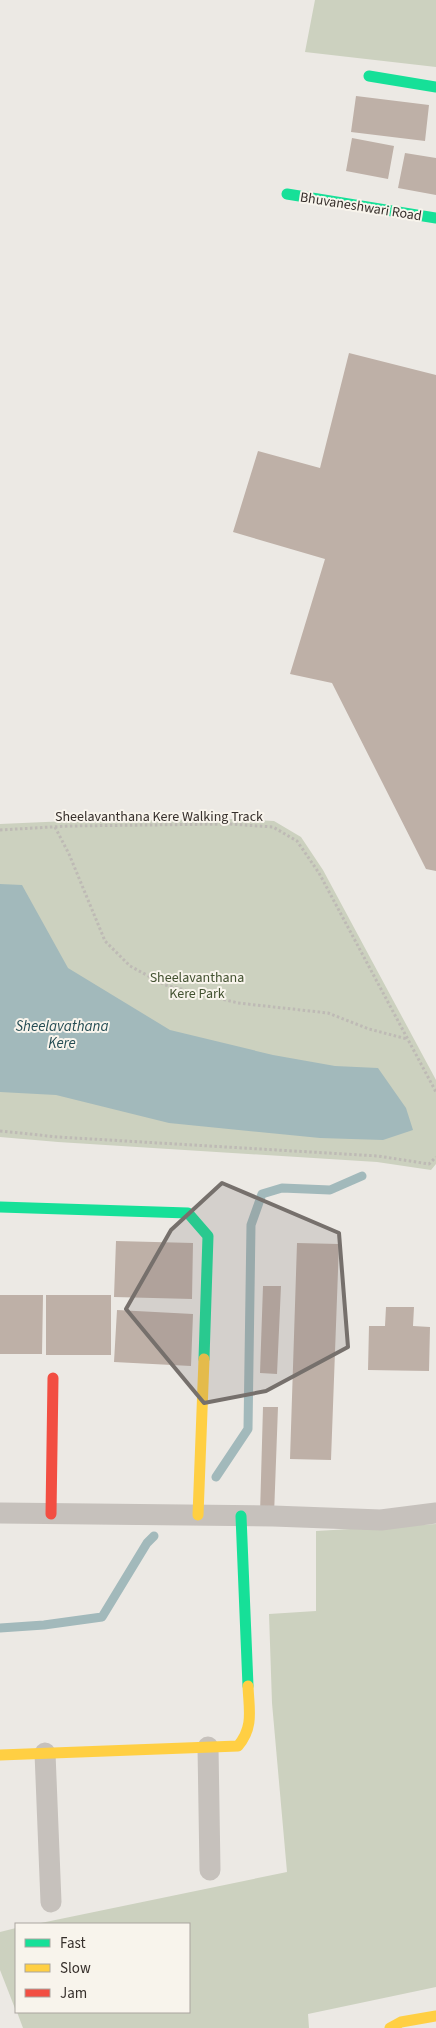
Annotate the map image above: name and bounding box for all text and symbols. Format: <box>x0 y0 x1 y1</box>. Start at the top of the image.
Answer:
street label: Bhuvaneshwari Road <box>299 187 423 226</box>
street label: Sheelavanthana Kere Walking Track <box>55 807 263 827</box>
park label: Sheelavanthana Kere Park <box>150 968 244 1004</box>
water label: Sheelavathana Kere <box>16 1016 108 1054</box>
legend <box>15 1923 190 2013</box>
text: Fast <box>60 1933 86 1954</box>
text: Slow <box>60 1958 91 1979</box>
text: Jam <box>60 1983 87 2004</box>

